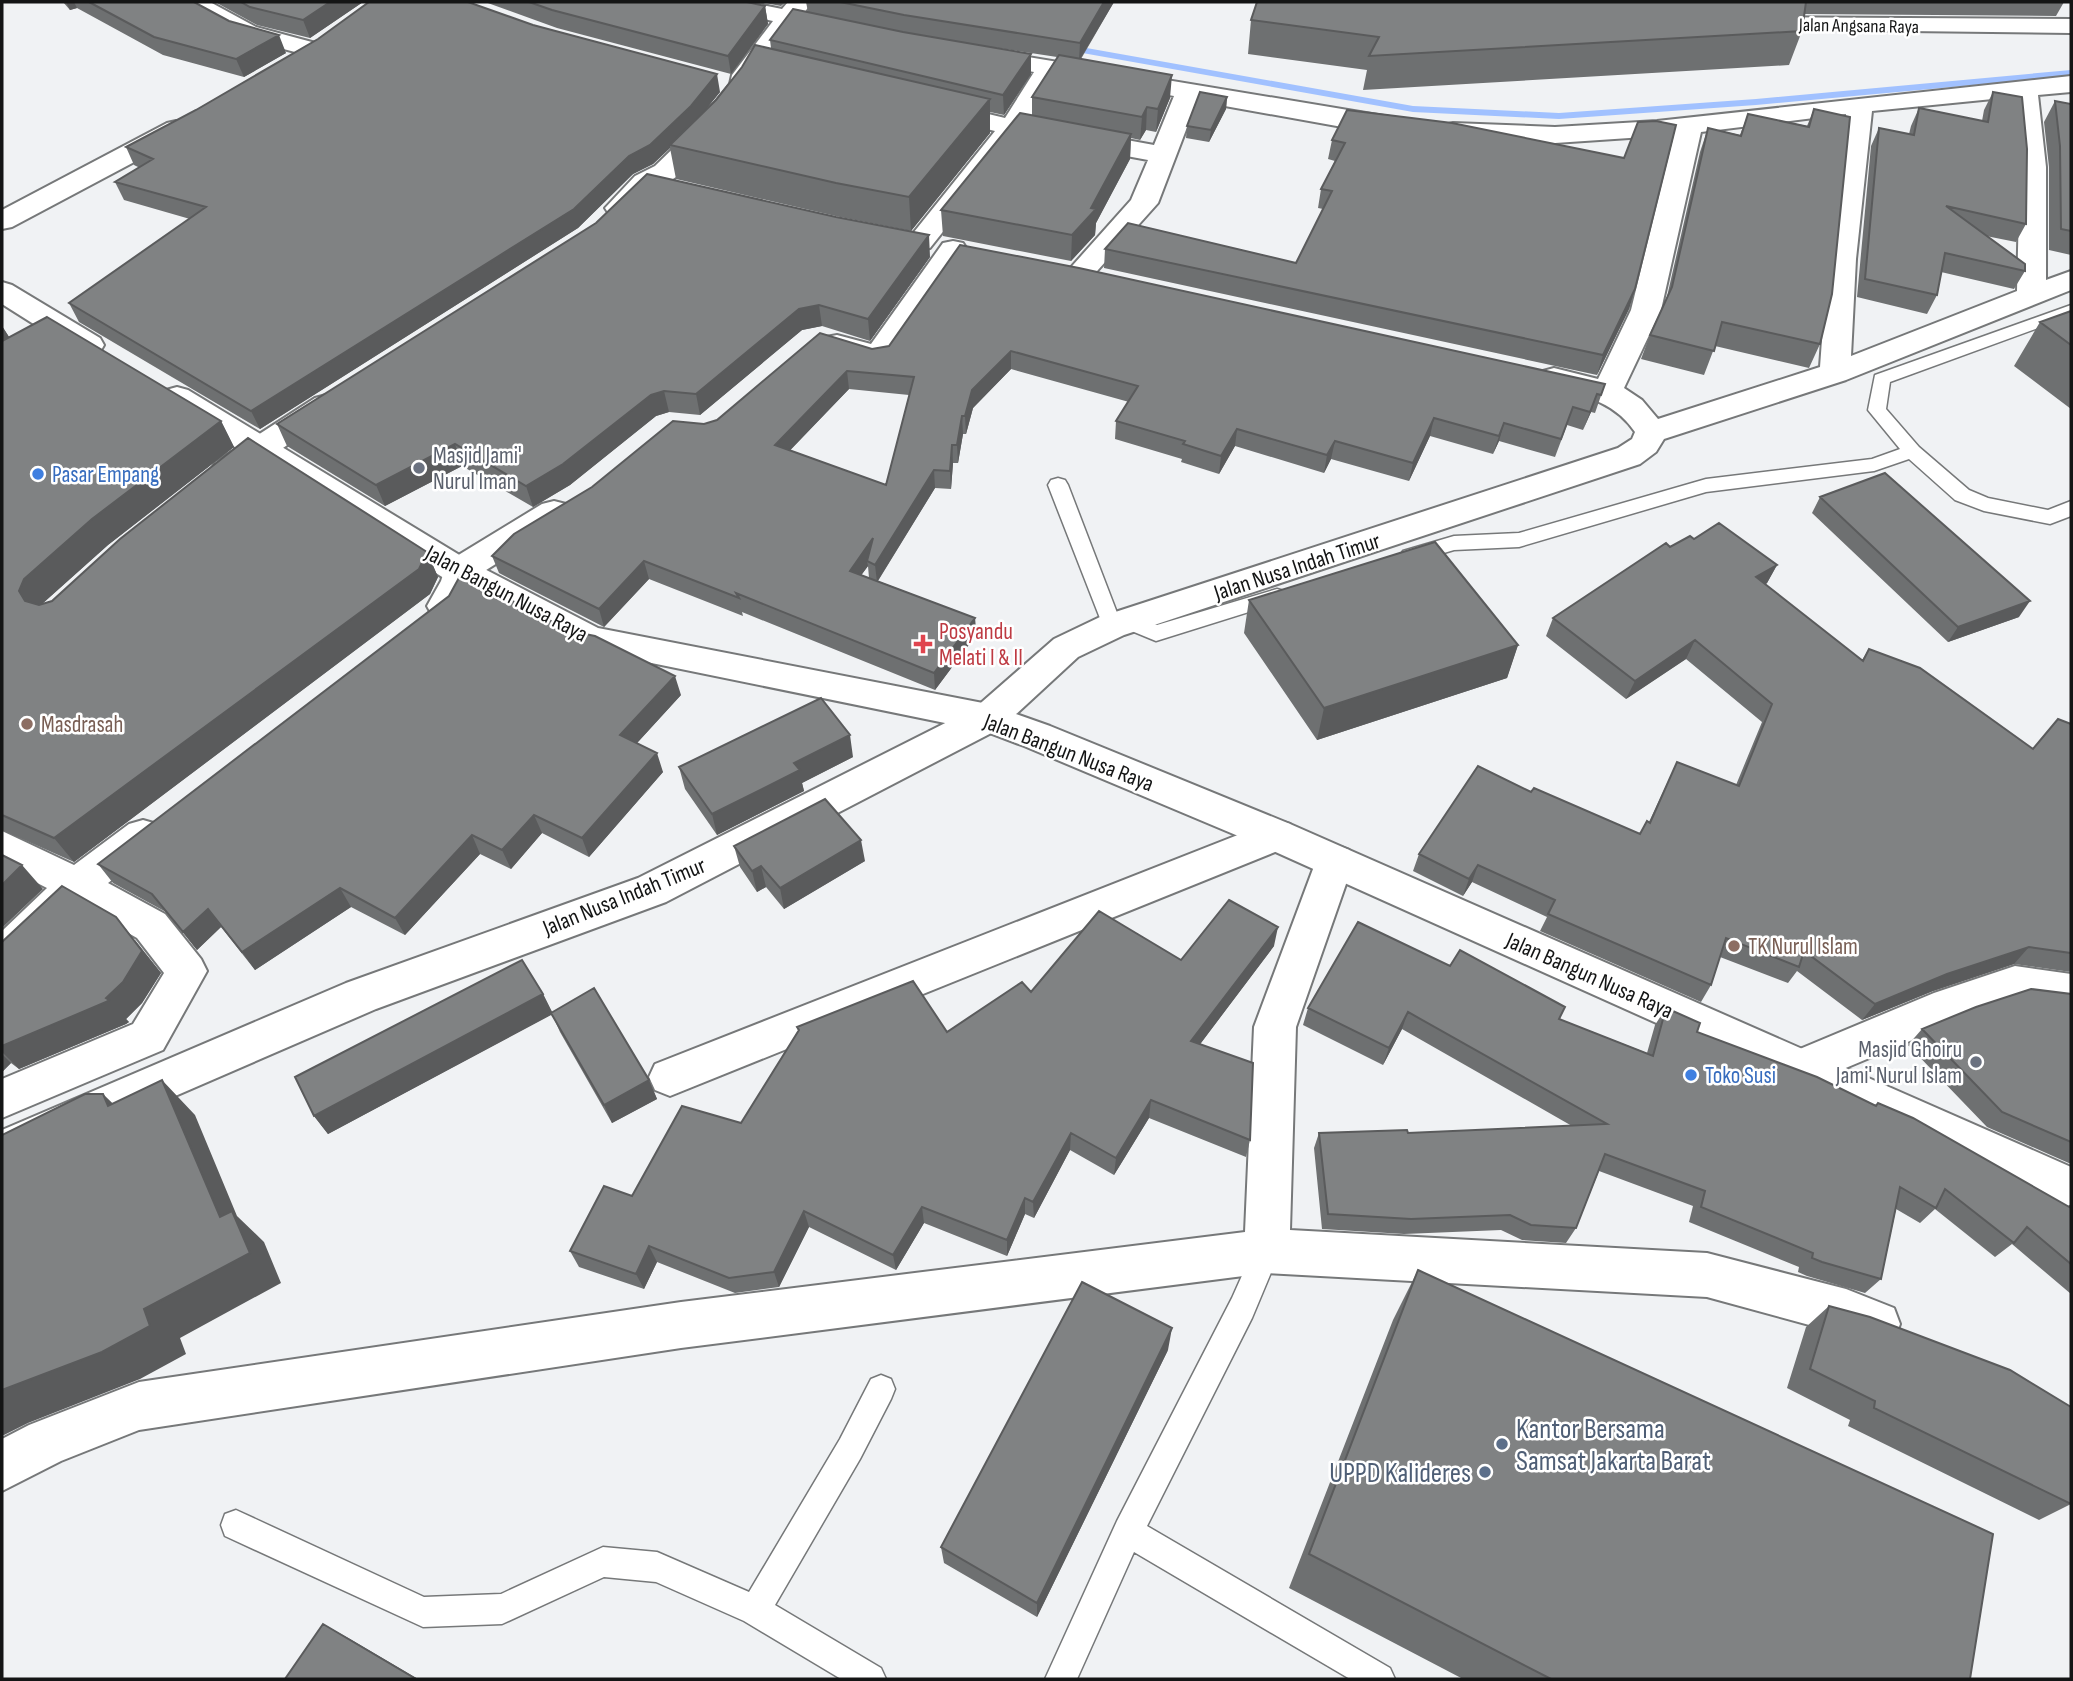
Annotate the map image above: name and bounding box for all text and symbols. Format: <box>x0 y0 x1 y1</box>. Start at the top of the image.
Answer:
street label: Jalan Angsana Raya <box>1798 14 1919 39</box>
place label: Masjid Jami' Nurul Iman <box>433 442 522 496</box>
marker: Masjid Jami' Nurul Iman <box>411 460 427 476</box>
place label: Pasar Empang <box>52 461 159 489</box>
marker: Pasar Empang <box>30 466 46 482</box>
street label: Jalan Nusa Indah Timur <box>1210 527 1384 607</box>
street label: Jalan Bangun Nusa Raya <box>420 539 593 648</box>
place label: Posyandu Melati I & II <box>939 618 1023 672</box>
marker: Posyandu Melati I & II <box>913 634 933 654</box>
street label: Jalan Bangun Nusa Raya <box>979 707 1158 798</box>
place label: Masdrasah <box>41 711 123 739</box>
marker: Masdrasah <box>19 716 35 732</box>
street label: Jalan Nusa Indah Timur <box>538 851 710 943</box>
street label: Jalan Bangun Nusa Raya <box>1501 926 1677 1025</box>
place label: TK Nurul Islam <box>1748 933 1858 961</box>
marker: TK Nurul Islam <box>1726 938 1742 954</box>
place label: Masjid Ghoiru Jami' Nurul Islam <box>1835 1036 1962 1090</box>
marker: Masjid Ghoiru Jami' Nurul Islam <box>1968 1054 1984 1070</box>
place label: Toko Susi <box>1705 1062 1776 1090</box>
marker: Toko Susi <box>1683 1067 1699 1083</box>
place label: Kantor Bersama Samsat Jakarta Barat <box>1516 1413 1711 1478</box>
marker: Kantor Bersama Samsat Jakarta Barat <box>1494 1436 1510 1452</box>
place label: UPPD Kalideres <box>1329 1457 1471 1490</box>
marker: UPPD Kalideres <box>1477 1464 1493 1480</box>

